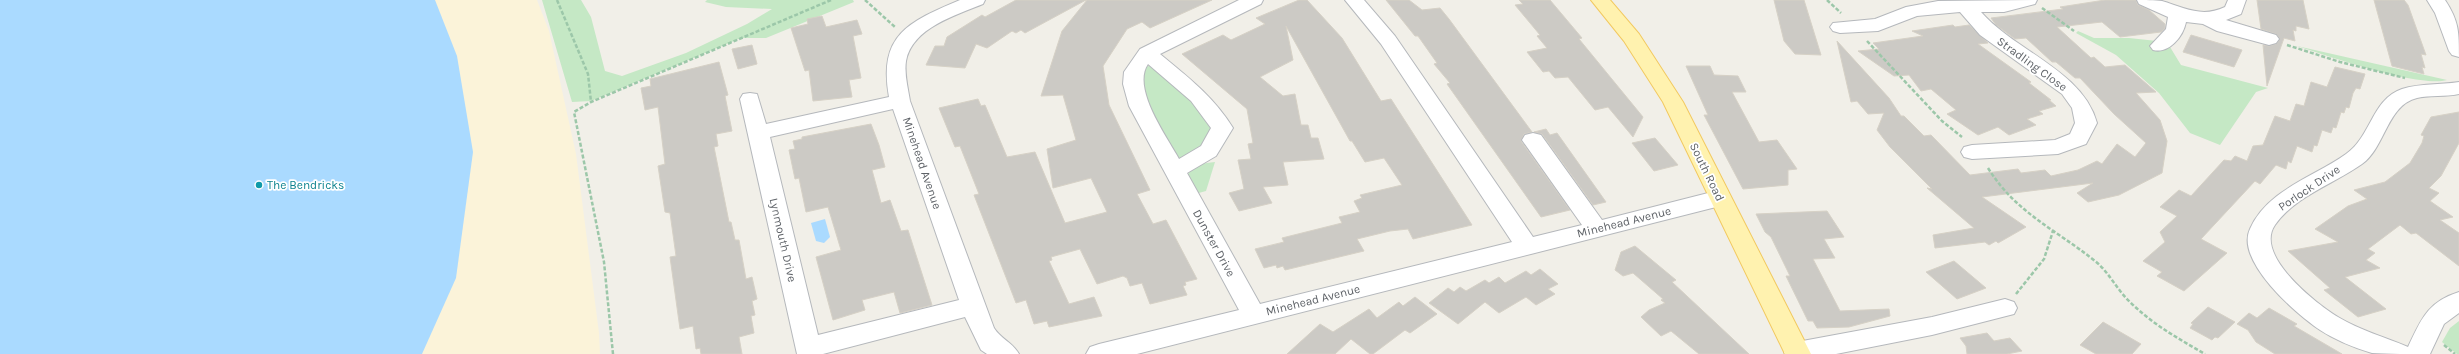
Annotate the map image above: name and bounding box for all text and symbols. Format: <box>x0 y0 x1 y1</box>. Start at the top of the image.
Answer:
street label: Stradling Close <box>1994 34 2070 94</box>
street label: Minehead Avenue <box>900 115 944 211</box>
street label: South Road <box>1687 140 1727 204</box>
street label: Porlock Drive <box>2276 162 2342 214</box>
place label: The Bendricks <box>267 178 344 192</box>
marker: The Bendricks <box>254 180 264 190</box>
street label: Lynmouth Drive <box>767 197 799 283</box>
street label: Minehead Avenue <box>1575 204 1673 240</box>
street label: Dunster Drive <box>1190 207 1238 279</box>
street label: Minehead Avenue <box>1264 282 1362 318</box>

